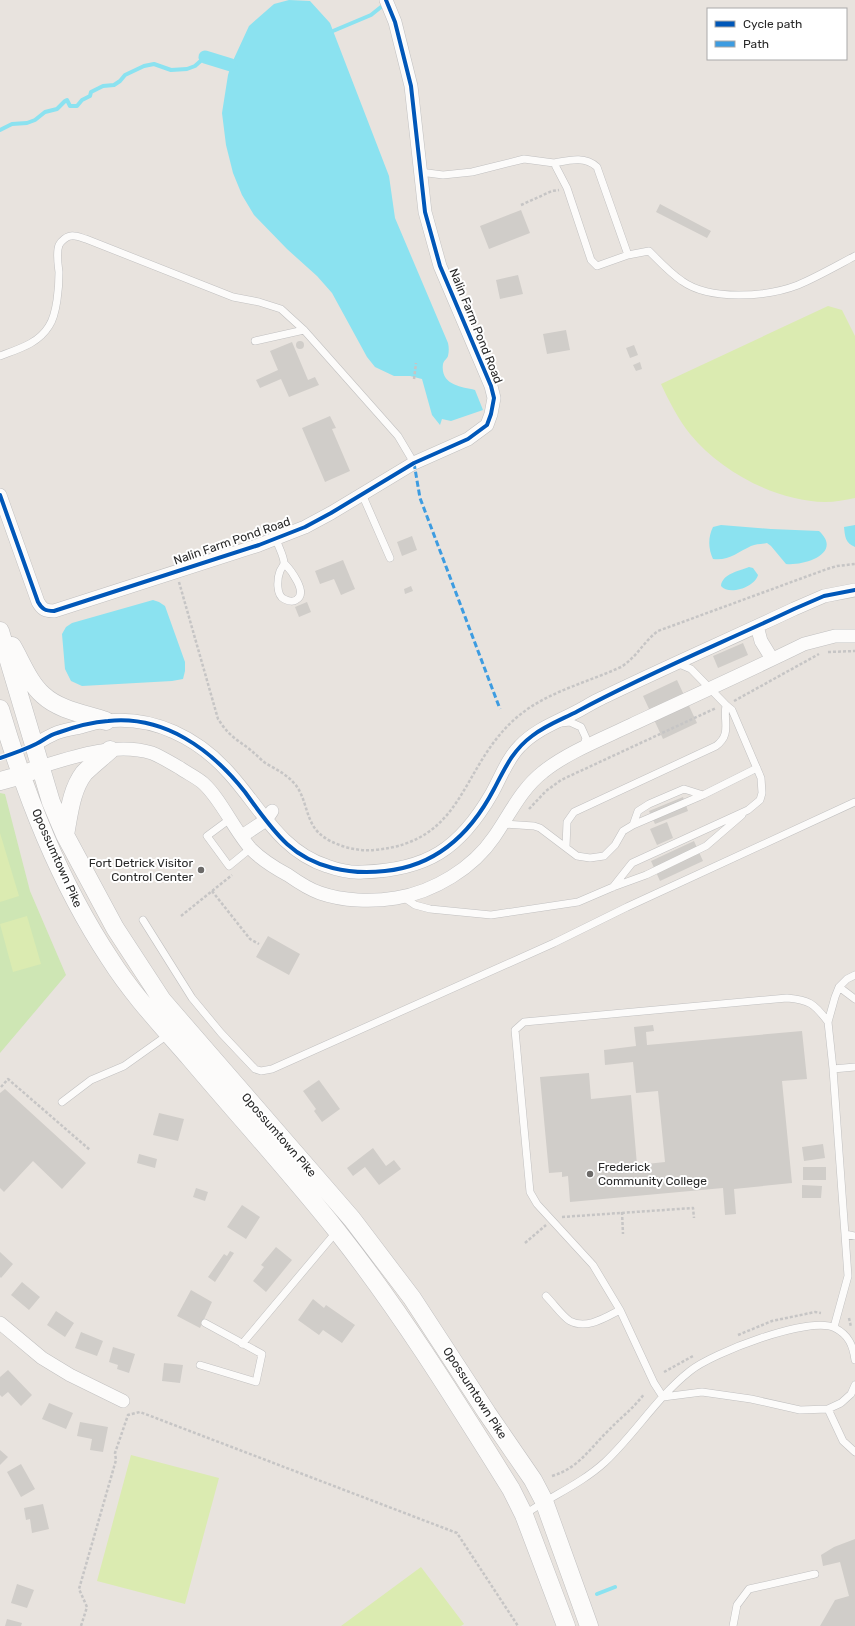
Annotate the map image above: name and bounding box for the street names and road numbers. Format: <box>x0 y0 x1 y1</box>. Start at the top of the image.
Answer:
street label: Nalin Farm Pond Road <box>447 266 505 386</box>
street label: Nalin Farm Pond Road <box>172 514 292 568</box>
street label: Opossumtown Pike <box>29 806 85 910</box>
street label: Opossumtown Pike <box>239 1090 319 1180</box>
street label: Opossumtown Pike <box>440 1344 510 1442</box>

